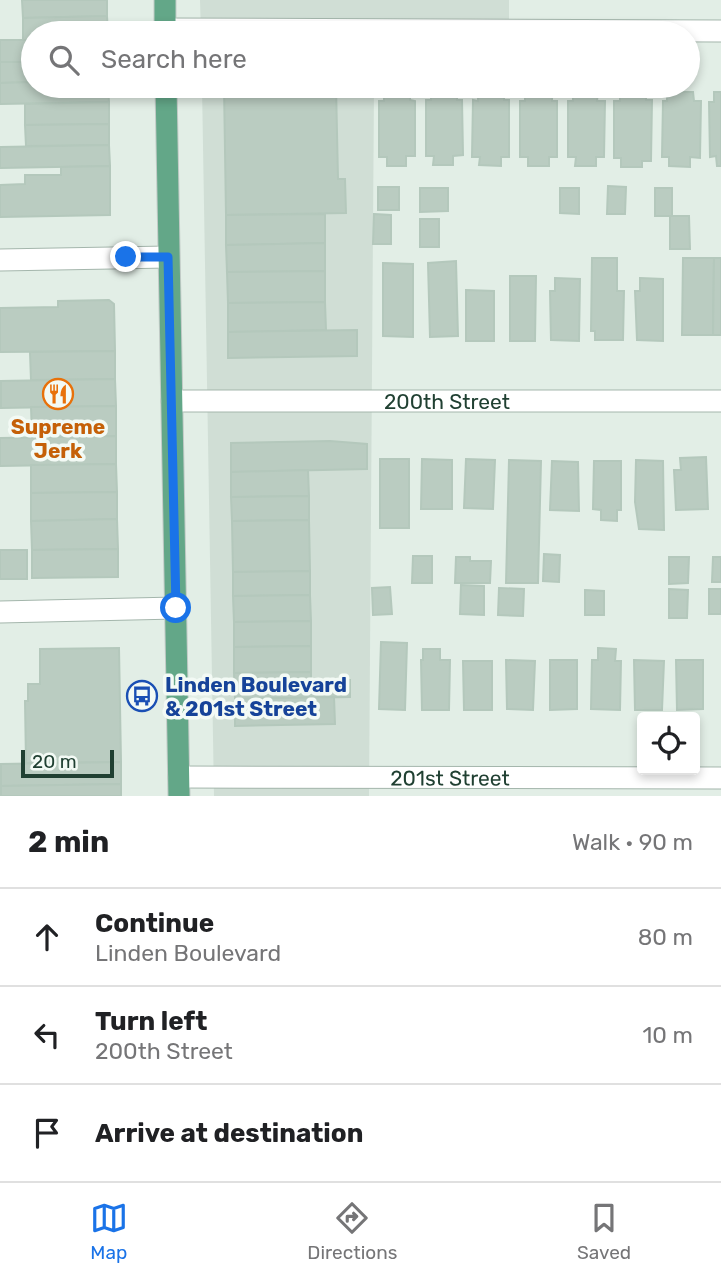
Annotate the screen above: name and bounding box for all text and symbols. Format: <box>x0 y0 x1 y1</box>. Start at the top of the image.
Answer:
search box <box>21 21 700 98</box>
icon: search <box>45 41 83 79</box>
text: Search here <box>101 44 247 75</box>
route end <box>110 241 141 272</box>
restaurant icon: Supreme Jerk <box>41 377 75 411</box>
street label: 200th Street <box>384 389 510 414</box>
place label: Supreme Jerk <box>11 414 105 463</box>
route start <box>160 592 191 623</box>
place label: Linden Boulevard & 201st Street <box>165 672 347 721</box>
bus stop icon: Linden Boulevard & 201st Street <box>125 679 159 713</box>
map controls <box>637 712 700 775</box>
button: locate <box>637 712 700 775</box>
scale bar <box>21 747 114 779</box>
text: 20 m <box>32 750 77 773</box>
street label: 201st Street <box>390 765 510 790</box>
text: 2 min <box>28 824 109 860</box>
text: Walk · 90 m <box>572 828 693 856</box>
text: Continue <box>95 908 214 939</box>
icon: ahead <box>28 918 66 956</box>
text: 80 m <box>638 923 693 951</box>
text: Linden Boulevard <box>95 939 281 967</box>
text: Turn left <box>95 1006 207 1037</box>
icon: left <box>28 1016 66 1054</box>
text: 10 m <box>642 1021 693 1049</box>
text: 200th Street <box>95 1037 233 1065</box>
icon: arrive <box>28 1114 66 1152</box>
text: Arrive at destination <box>95 1118 363 1149</box>
tab: Map <box>90 1199 128 1264</box>
tab: Directions <box>307 1199 397 1264</box>
tab: Saved <box>577 1199 631 1264</box>

